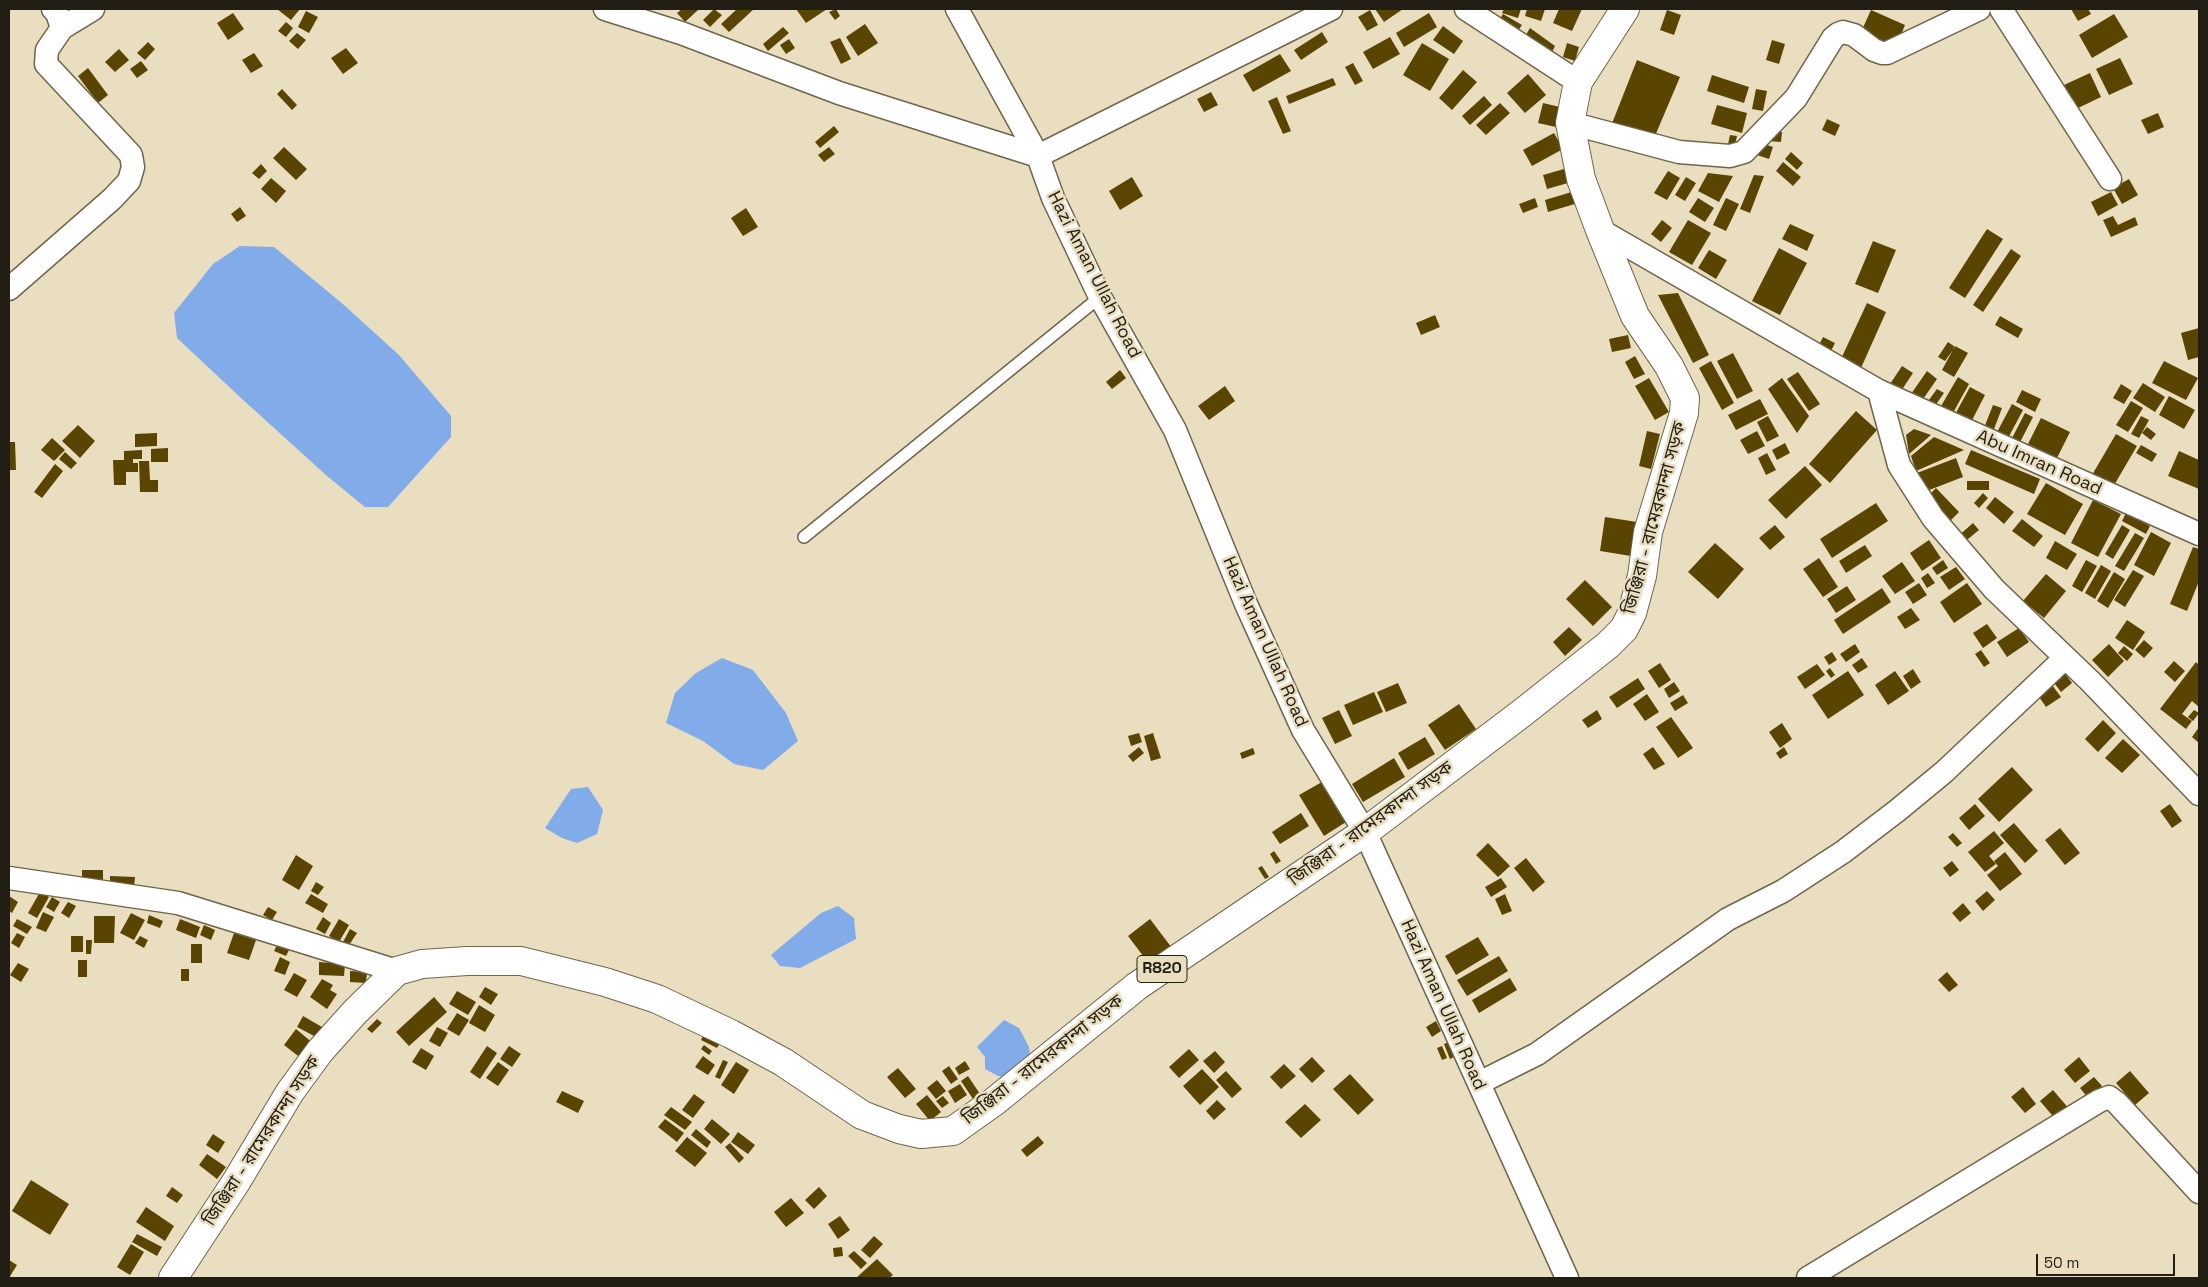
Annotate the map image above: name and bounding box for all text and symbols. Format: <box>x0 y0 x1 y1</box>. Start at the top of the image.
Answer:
street label: Hazi Aman Ullah Road <box>1043 188 1145 362</box>
street label: জিঞ্জিরা - রামেরকান্দা সড়ক <box>1619 419 1691 617</box>
street label: Abu Imran Road <box>1973 426 2105 500</box>
street label: Hazi Aman Ullah Road <box>1218 553 1312 731</box>
street label: জিঞ্জিরা - রামেরকান্দা সড়ক <box>1284 757 1458 891</box>
street label: Hazi Aman Ullah Road <box>1396 916 1490 1094</box>
road number: R820 <box>1137 956 1187 982</box>
street label: জিঞ্জিরা - রামেরকান্দা সড়ক <box>958 990 1128 1130</box>
street label: জিঞ্জিরা - রামেরকান্দা সড়ক <box>199 1052 325 1230</box>
scale bar <box>2038 1244 2177 1276</box>
text: 50 m <box>2044 1253 2079 1272</box>

